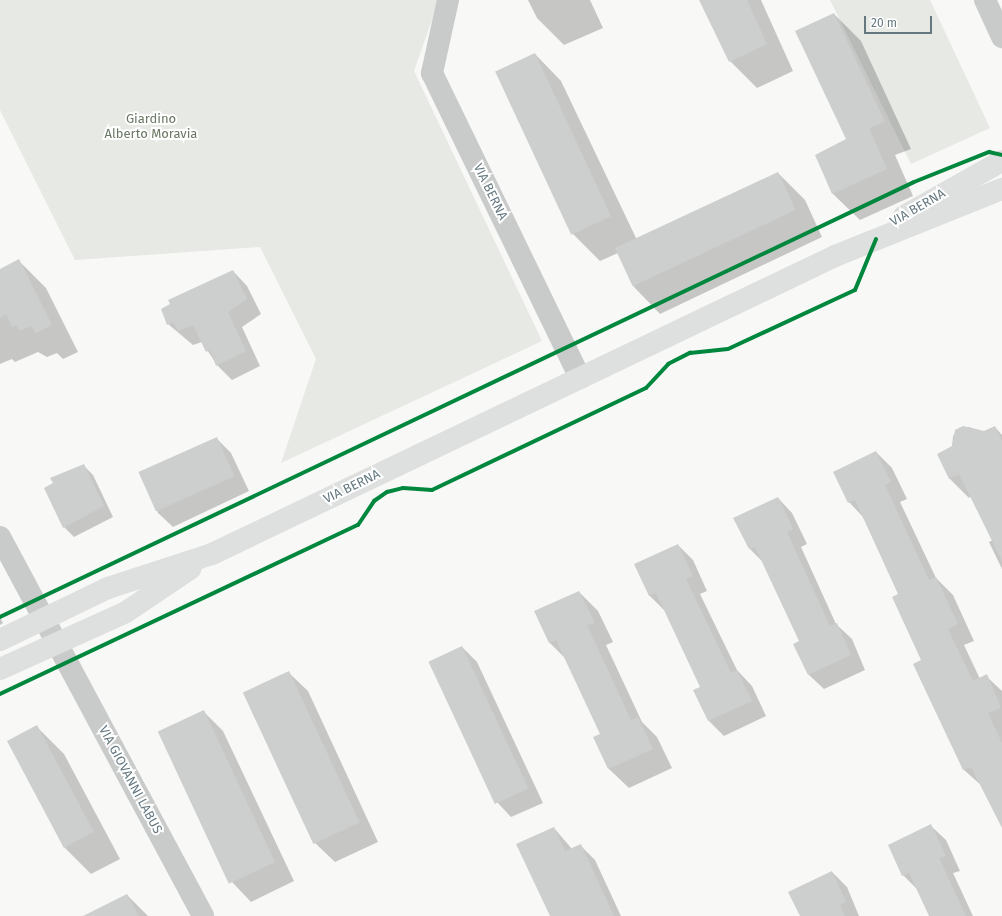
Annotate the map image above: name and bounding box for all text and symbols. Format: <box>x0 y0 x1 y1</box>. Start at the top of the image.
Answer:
scale bar <box>866 8 934 34</box>
text: 20 m <box>871 16 897 30</box>
park label: Giardino Alberto Moravia <box>105 112 197 143</box>
street label: VIA BERNA <box>470 161 510 223</box>
street label: VIA BERNA <box>888 186 948 230</box>
street label: VIA BERNA <box>321 467 383 507</box>
street label: VIA GIOVANNI LABUS <box>95 723 165 837</box>

